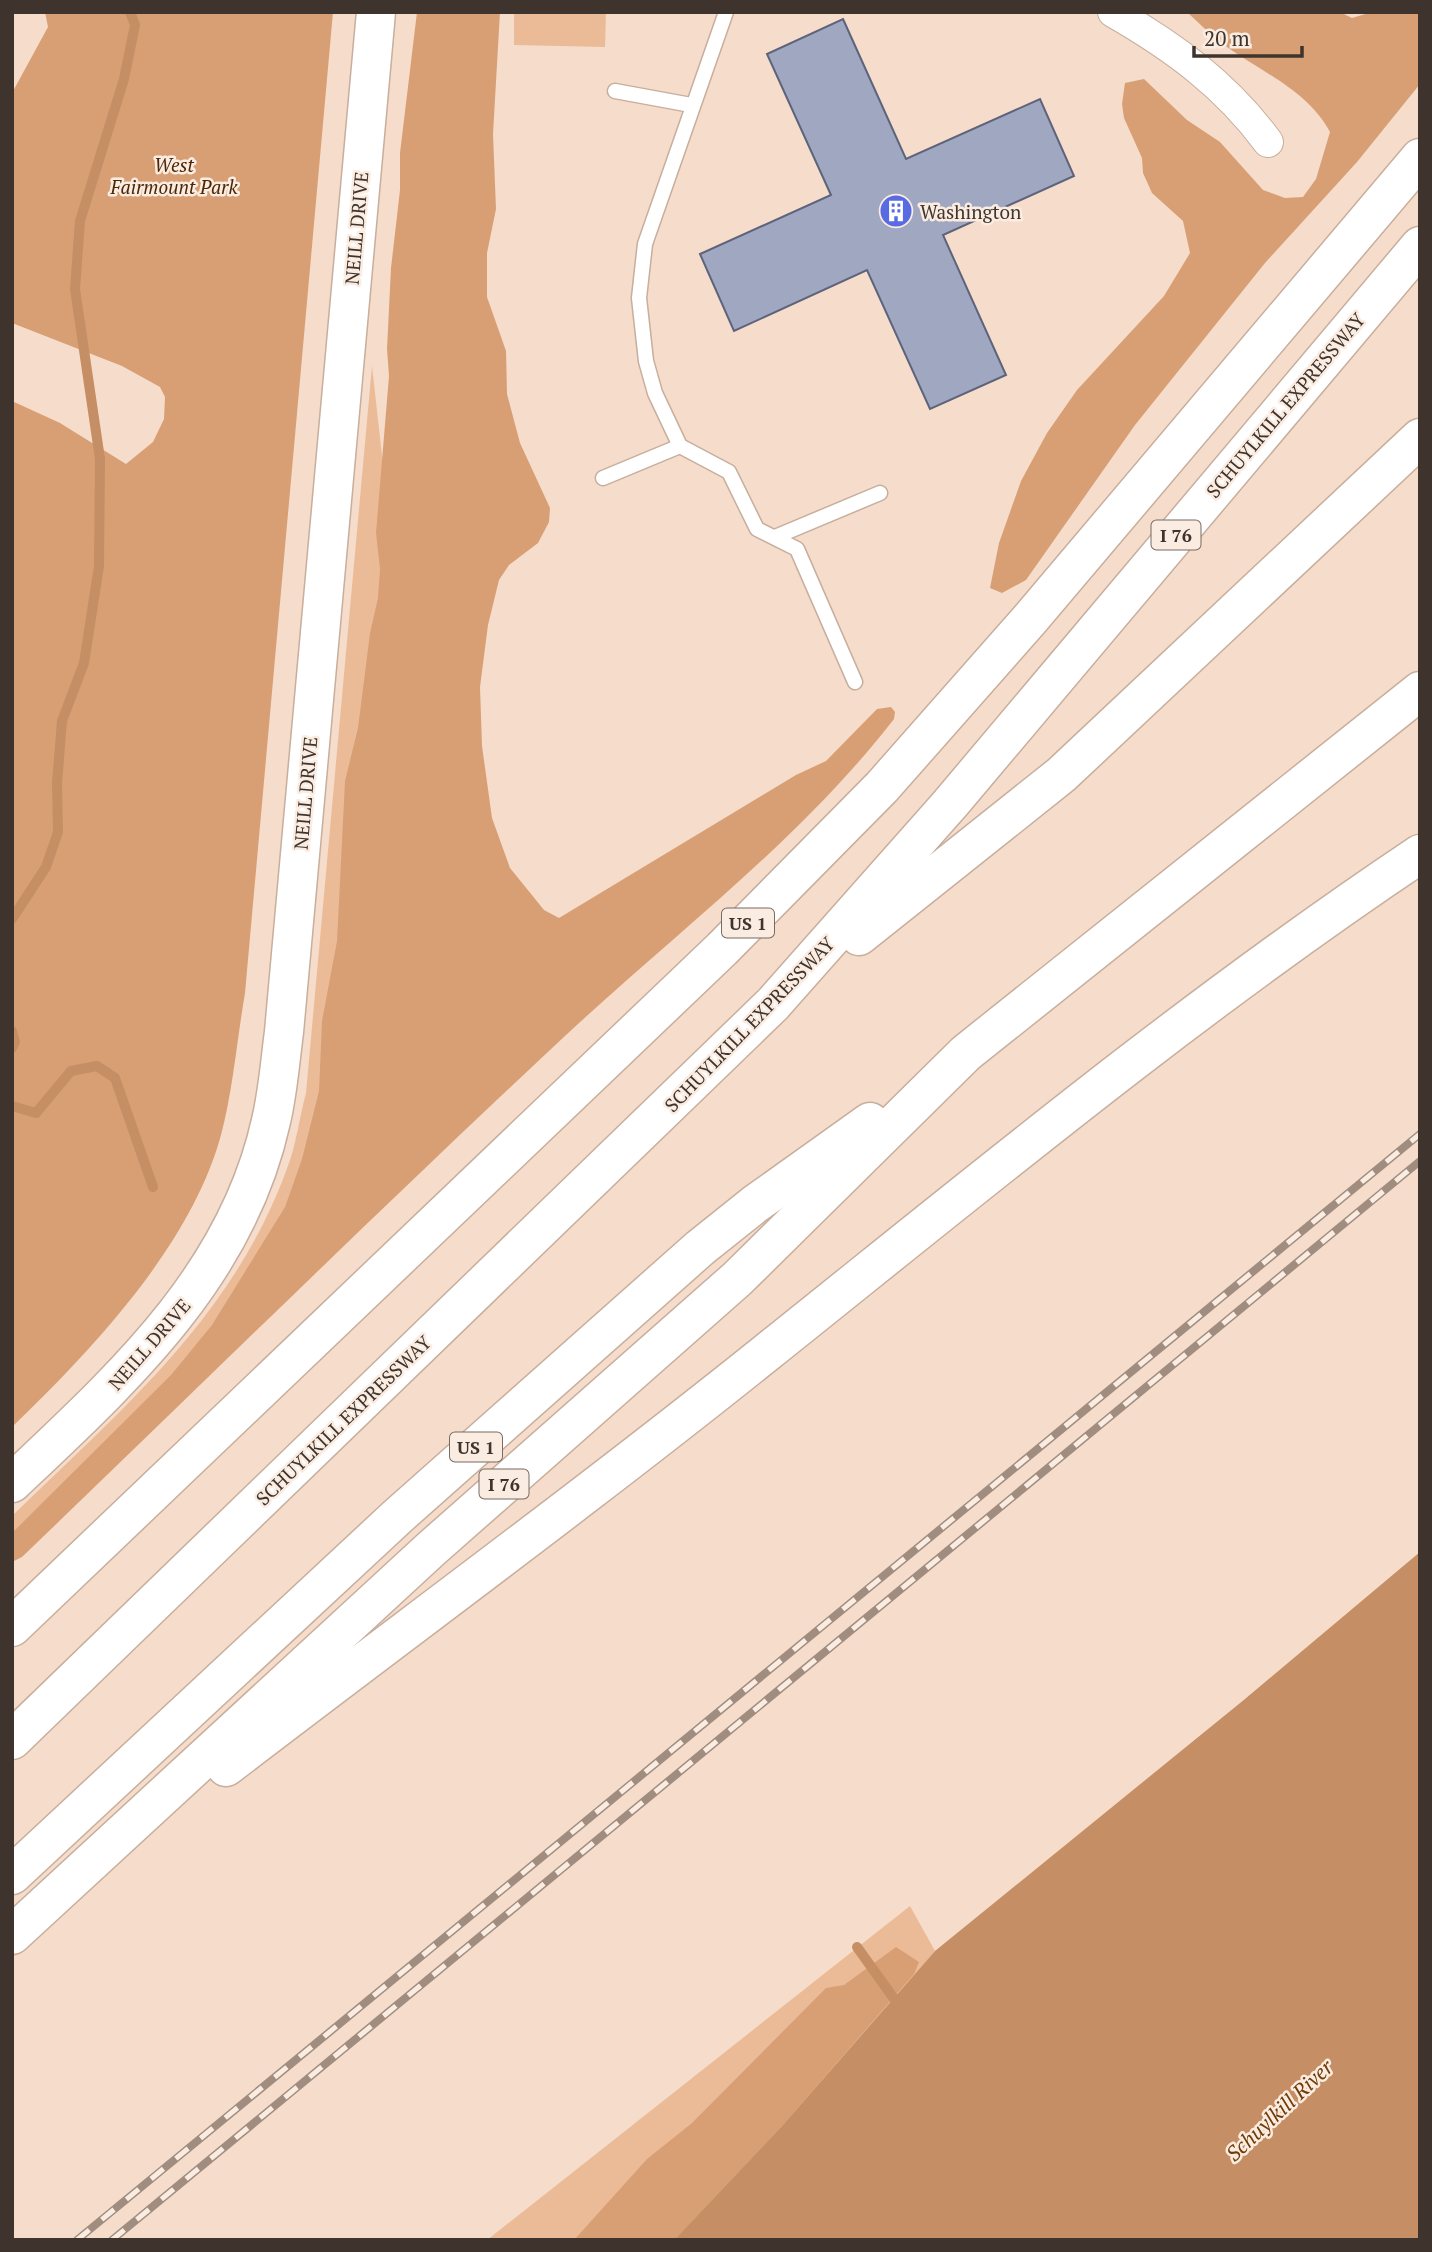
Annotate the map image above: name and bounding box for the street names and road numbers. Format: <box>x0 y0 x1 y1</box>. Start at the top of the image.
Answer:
street label: NEILL DRIVE <box>339 170 373 286</box>
street label: SCHUYLKILL EXPRESSWAY <box>1200 307 1370 503</box>
road number: I 76 <box>1152 520 1200 550</box>
street label: NEILL DRIVE <box>288 735 322 851</box>
road number: US 1 <box>722 908 774 938</box>
street label: SCHUYLKILL EXPRESSWAY <box>659 931 840 1117</box>
street label: NEILL DRIVE <box>102 1293 196 1395</box>
street label: SCHUYLKILL EXPRESSWAY <box>250 1329 436 1510</box>
road number: US 1 <box>450 1432 502 1462</box>
road number: I 76 <box>480 1470 528 1498</box>

